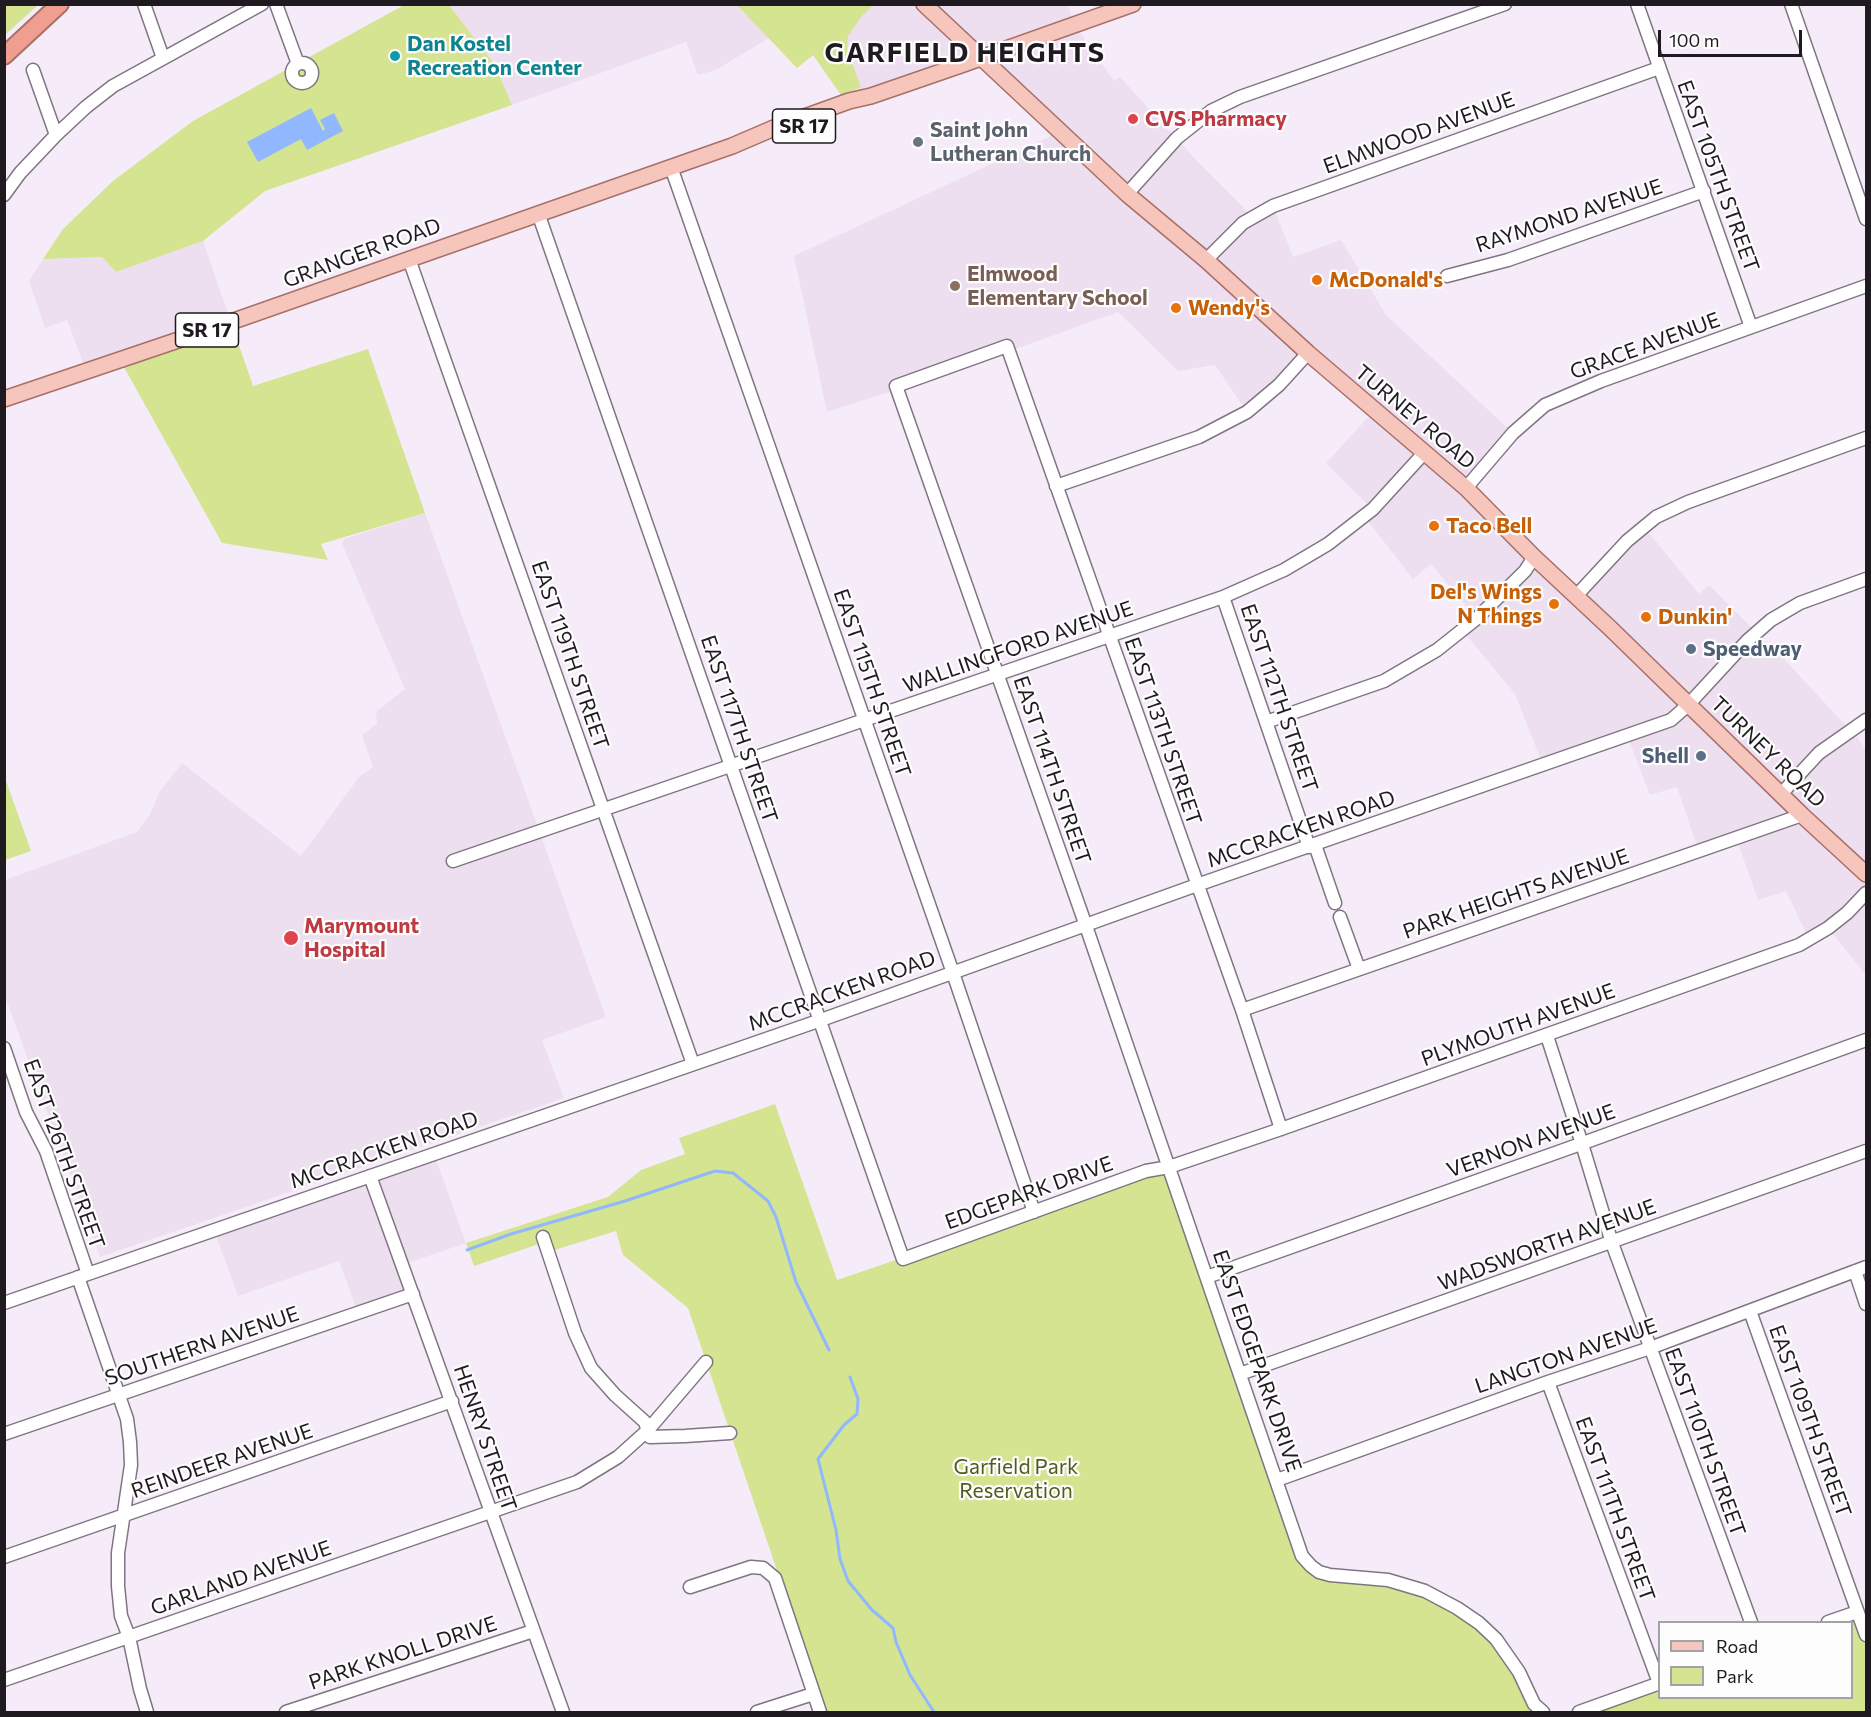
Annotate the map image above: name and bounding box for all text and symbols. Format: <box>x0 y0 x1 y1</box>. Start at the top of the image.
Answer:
scale bar <box>1661 18 1805 56</box>
text: 100 m <box>1669 29 1719 51</box>
place label: Dan Kostel Recreation Center <box>407 31 582 81</box>
district label: GARFIELD HEIGHTS <box>825 37 1105 69</box>
marker: Dan Kostel Recreation Center <box>388 49 402 63</box>
street label: EAST 105TH STREET <box>1672 77 1764 275</box>
street label: ELMWOOD AVENUE <box>1320 87 1518 179</box>
place label: CVS Pharmacy <box>1145 106 1287 132</box>
road number: SR 17 <box>772 109 836 143</box>
marker: CVS Pharmacy <box>1126 112 1140 126</box>
place label: Saint John Lutheran Church <box>930 117 1091 167</box>
marker: Saint John Lutheran Church <box>911 135 925 149</box>
street label: RAYMOND AVENUE <box>1472 174 1666 258</box>
street label: GRANGER ROAD <box>280 213 444 293</box>
place label: Elmwood Elementary School <box>967 261 1148 311</box>
place label: McDonald's <box>1329 267 1443 293</box>
marker: McDonald's <box>1310 273 1324 287</box>
marker: Elmwood Elementary School <box>948 279 962 293</box>
place label: Wendy's <box>1188 295 1270 321</box>
marker: Wendy's <box>1169 301 1183 315</box>
street label: GRACE AVENUE <box>1567 307 1723 385</box>
road number: SR 17 <box>176 313 238 347</box>
street label: TURNEY ROAD <box>1350 359 1480 475</box>
place label: Taco Bell <box>1446 513 1532 539</box>
marker: Taco Bell <box>1427 519 1441 533</box>
street label: EAST 119TH STREET <box>526 557 614 753</box>
place label: Del's Wings N Things <box>1430 579 1542 629</box>
street label: EAST 115TH STREET <box>828 586 916 780</box>
street label: WALLINGFORD AVENUE <box>900 596 1136 698</box>
marker: Del's Wings N Things <box>1547 597 1561 611</box>
street label: EAST 112TH STREET <box>1235 601 1323 795</box>
place label: Dunkin' <box>1658 604 1732 630</box>
marker: Dunkin' <box>1639 610 1653 624</box>
street label: EAST 117TH STREET <box>695 632 783 826</box>
street label: EAST 113TH STREET <box>1119 634 1207 828</box>
place label: Speedway <box>1703 636 1802 662</box>
marker: Speedway <box>1684 642 1698 656</box>
street label: EAST 114TH STREET <box>1008 673 1096 867</box>
street label: TURNEY ROAD <box>1706 691 1830 813</box>
place label: Shell <box>1642 743 1689 769</box>
marker: Shell <box>1694 749 1708 763</box>
street label: MCCRACKEN ROAD <box>1204 785 1398 873</box>
street label: PARK HEIGHTS AVENUE <box>1400 843 1632 945</box>
place label: Marymount Hospital <box>304 913 419 963</box>
marker: Marymount Hospital <box>282 929 300 947</box>
street label: MCCRACKEN ROAD <box>745 945 939 1037</box>
street label: PLYMOUTH AVENUE <box>1418 978 1618 1072</box>
street label: EAST 126TH STREET <box>18 1056 110 1252</box>
street label: VERNON AVENUE <box>1443 1099 1619 1183</box>
street label: MCCRACKEN ROAD <box>287 1106 481 1194</box>
street label: EDGEPARK DRIVE <box>942 1151 1116 1235</box>
street label: WADSWORTH AVENUE <box>1435 1194 1659 1296</box>
street label: EAST EDGEPARK DRIVE <box>1207 1247 1307 1475</box>
street label: SOUTHERN AVENUE <box>102 1301 302 1391</box>
street label: LANGTON AVENUE <box>1472 1313 1660 1399</box>
street label: EAST 109TH STREET <box>1764 1322 1856 1520</box>
street label: EAST 110TH STREET <box>1659 1344 1751 1540</box>
street label: HENRY STREET <box>448 1361 522 1515</box>
street label: EAST 111TH STREET <box>1570 1413 1660 1605</box>
street label: REINDEER AVENUE <box>128 1418 316 1504</box>
park label: Garfield Park Reservation <box>954 1454 1078 1504</box>
street label: GARLAND AVENUE <box>147 1535 335 1621</box>
street label: PARK KNOLL DRIVE <box>306 1611 500 1695</box>
legend <box>1658 1621 1853 1699</box>
text: Road <box>1716 1635 1758 1657</box>
text: Park <box>1716 1665 1754 1687</box>

